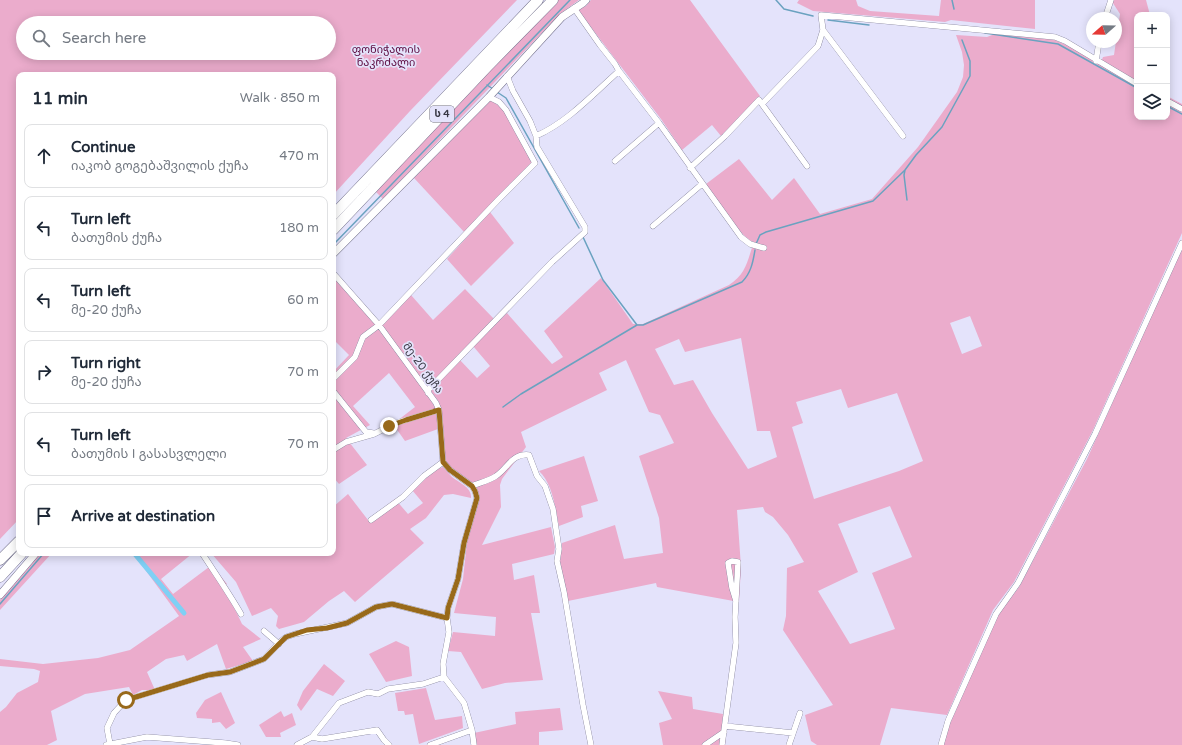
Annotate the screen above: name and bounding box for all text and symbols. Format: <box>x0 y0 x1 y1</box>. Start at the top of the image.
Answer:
north arrow <box>1086 12 1122 48</box>
map controls <box>1134 12 1170 120</box>
button: + <box>1134 12 1170 48</box>
search box <box>16 16 336 60</box>
icon: search <box>30 27 52 49</box>
text: Search here <box>62 29 146 47</box>
park label: ფონიჭალის ნაკრძალი <box>352 43 421 69</box>
button: − <box>1134 48 1170 84</box>
button: layers <box>1134 84 1170 120</box>
text: 11 min <box>32 88 88 109</box>
text: Walk · 850 m <box>240 90 320 106</box>
road number: ს 4 <box>430 106 454 122</box>
text: Continue <box>71 138 135 156</box>
icon: ahead <box>33 145 55 167</box>
text: 470 m <box>279 148 319 164</box>
text: იაკობ გოგებაშვილის ქუჩა <box>71 158 249 174</box>
text: Turn left <box>71 210 131 228</box>
icon: left <box>33 217 55 239</box>
text: 180 m <box>279 220 319 236</box>
text: ბათუმის ქუჩა <box>71 230 162 246</box>
text: Turn left <box>71 282 131 300</box>
icon: left <box>33 289 55 311</box>
text: 60 m <box>287 292 319 308</box>
text: მე-20 ქუჩა <box>71 302 142 318</box>
street label: მე-20 ქუჩა <box>400 340 446 396</box>
text: Turn right <box>71 354 141 372</box>
icon: right <box>33 361 55 383</box>
text: 70 m <box>287 364 319 380</box>
text: მე-20 ქუჩა <box>71 374 142 390</box>
route end <box>380 417 398 435</box>
text: Turn left <box>71 426 131 444</box>
icon: left <box>33 433 55 455</box>
text: 70 m <box>287 436 319 452</box>
text: ბათუმის I გასასვლელი <box>71 446 227 462</box>
icon: arrive <box>33 505 55 527</box>
text: Arrive at destination <box>71 507 215 525</box>
route start <box>117 691 135 709</box>

